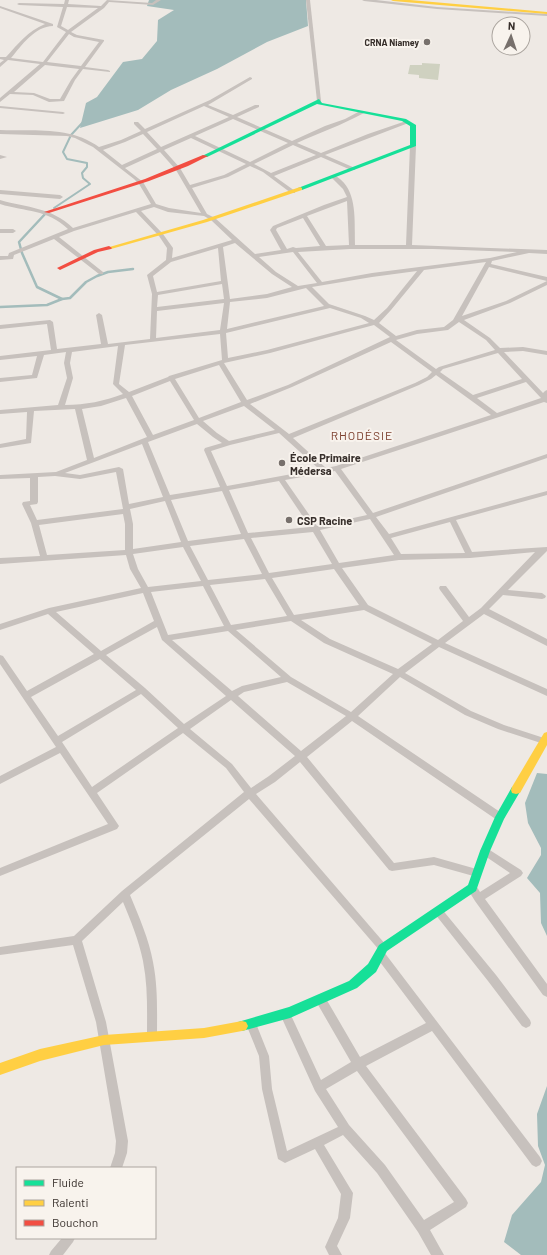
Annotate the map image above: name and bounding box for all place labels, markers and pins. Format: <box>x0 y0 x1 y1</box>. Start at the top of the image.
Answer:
place label: CRNA Niamey <box>364 37 419 48</box>
marker: CRNA Niamey <box>422 37 432 47</box>
place label: École Primaire Médersa <box>290 451 361 477</box>
marker: École Primaire Médersa <box>277 458 287 468</box>
place label: CSP Racine <box>297 514 352 527</box>
marker: CSP Racine <box>284 515 294 525</box>

